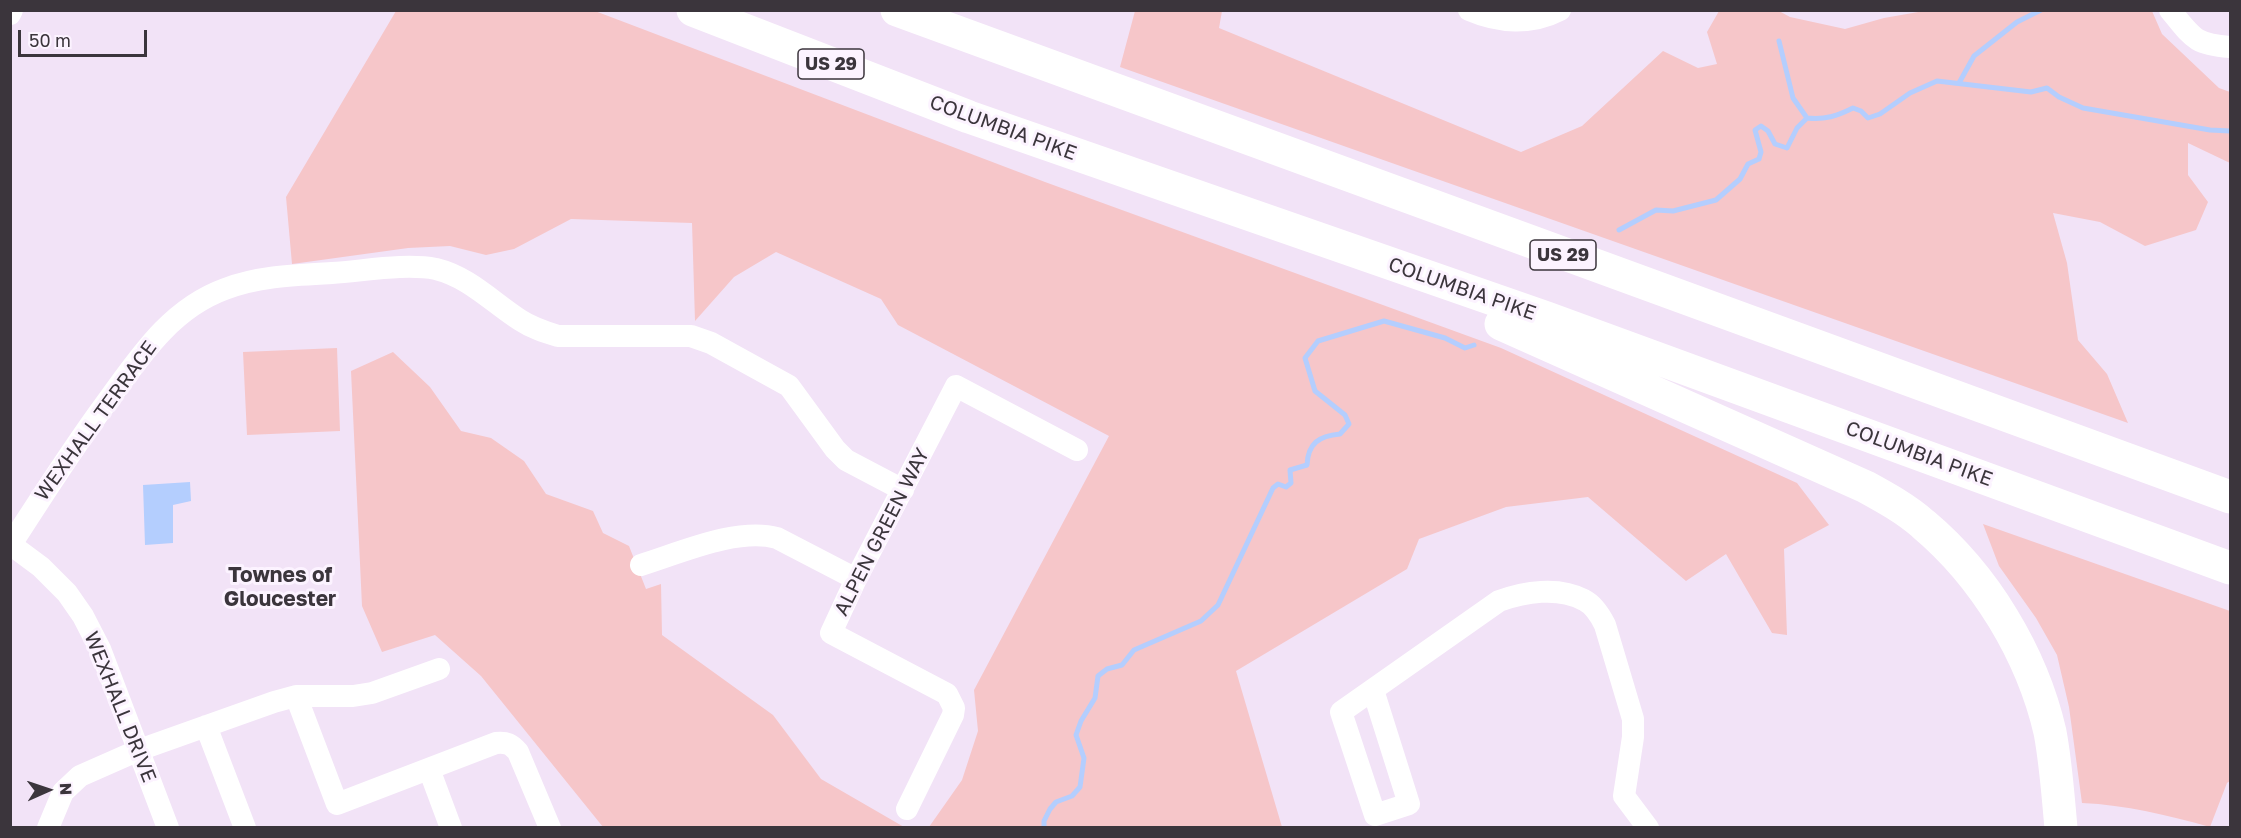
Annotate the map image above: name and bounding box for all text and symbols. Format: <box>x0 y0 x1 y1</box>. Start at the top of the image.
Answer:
scale bar <box>21 18 150 56</box>
text: 50 m <box>29 29 71 51</box>
road number: US 29 <box>798 49 864 79</box>
street label: COLUMBIA PIKE <box>926 90 1080 166</box>
road number: US 29 <box>1530 240 1596 270</box>
street label: COLUMBIA PIKE <box>1385 253 1539 325</box>
street label: WEXHALL TERRACE <box>30 336 162 506</box>
street label: COLUMBIA PIKE <box>1842 416 1996 492</box>
street label: ALPEN GREEN WAY <box>829 444 935 620</box>
district label: Townes of Gloucester <box>224 562 336 612</box>
street label: WEXHALL DRIVE <box>79 628 161 786</box>
north arrow <box>18 760 78 820</box>
text: N <box>56 782 76 796</box>

